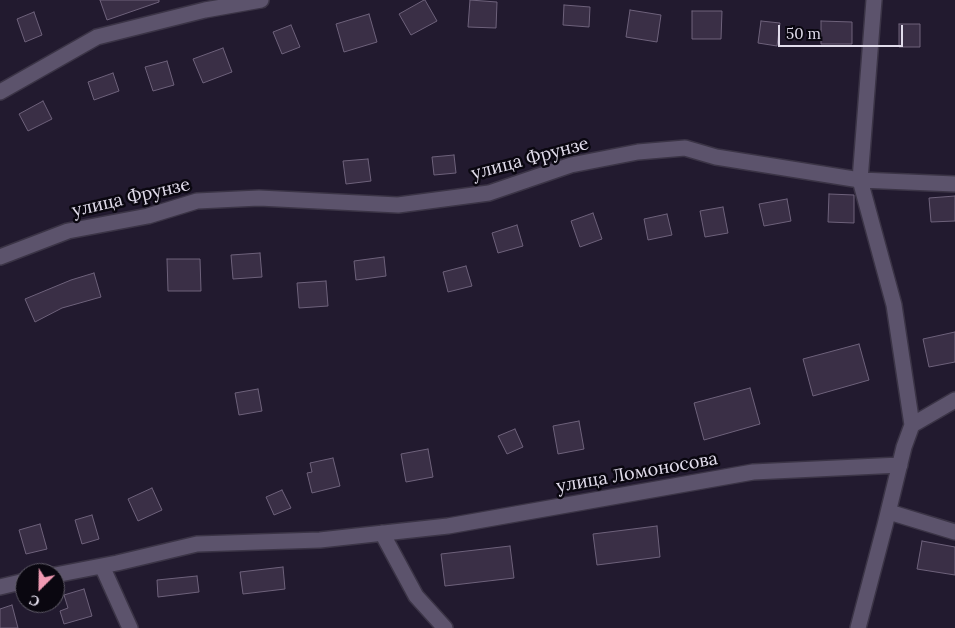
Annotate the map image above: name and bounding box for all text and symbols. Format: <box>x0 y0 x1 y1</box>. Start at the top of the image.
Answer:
scale bar <box>780 15 905 47</box>
text: 50 m <box>786 24 821 43</box>
street label: улица Фрунзе <box>469 133 591 185</box>
street label: улица Фрунзе <box>70 174 192 222</box>
street label: улица Ломоносова <box>555 448 719 498</box>
north arrow <box>15 563 65 613</box>
text: С <box>27 591 42 611</box>

